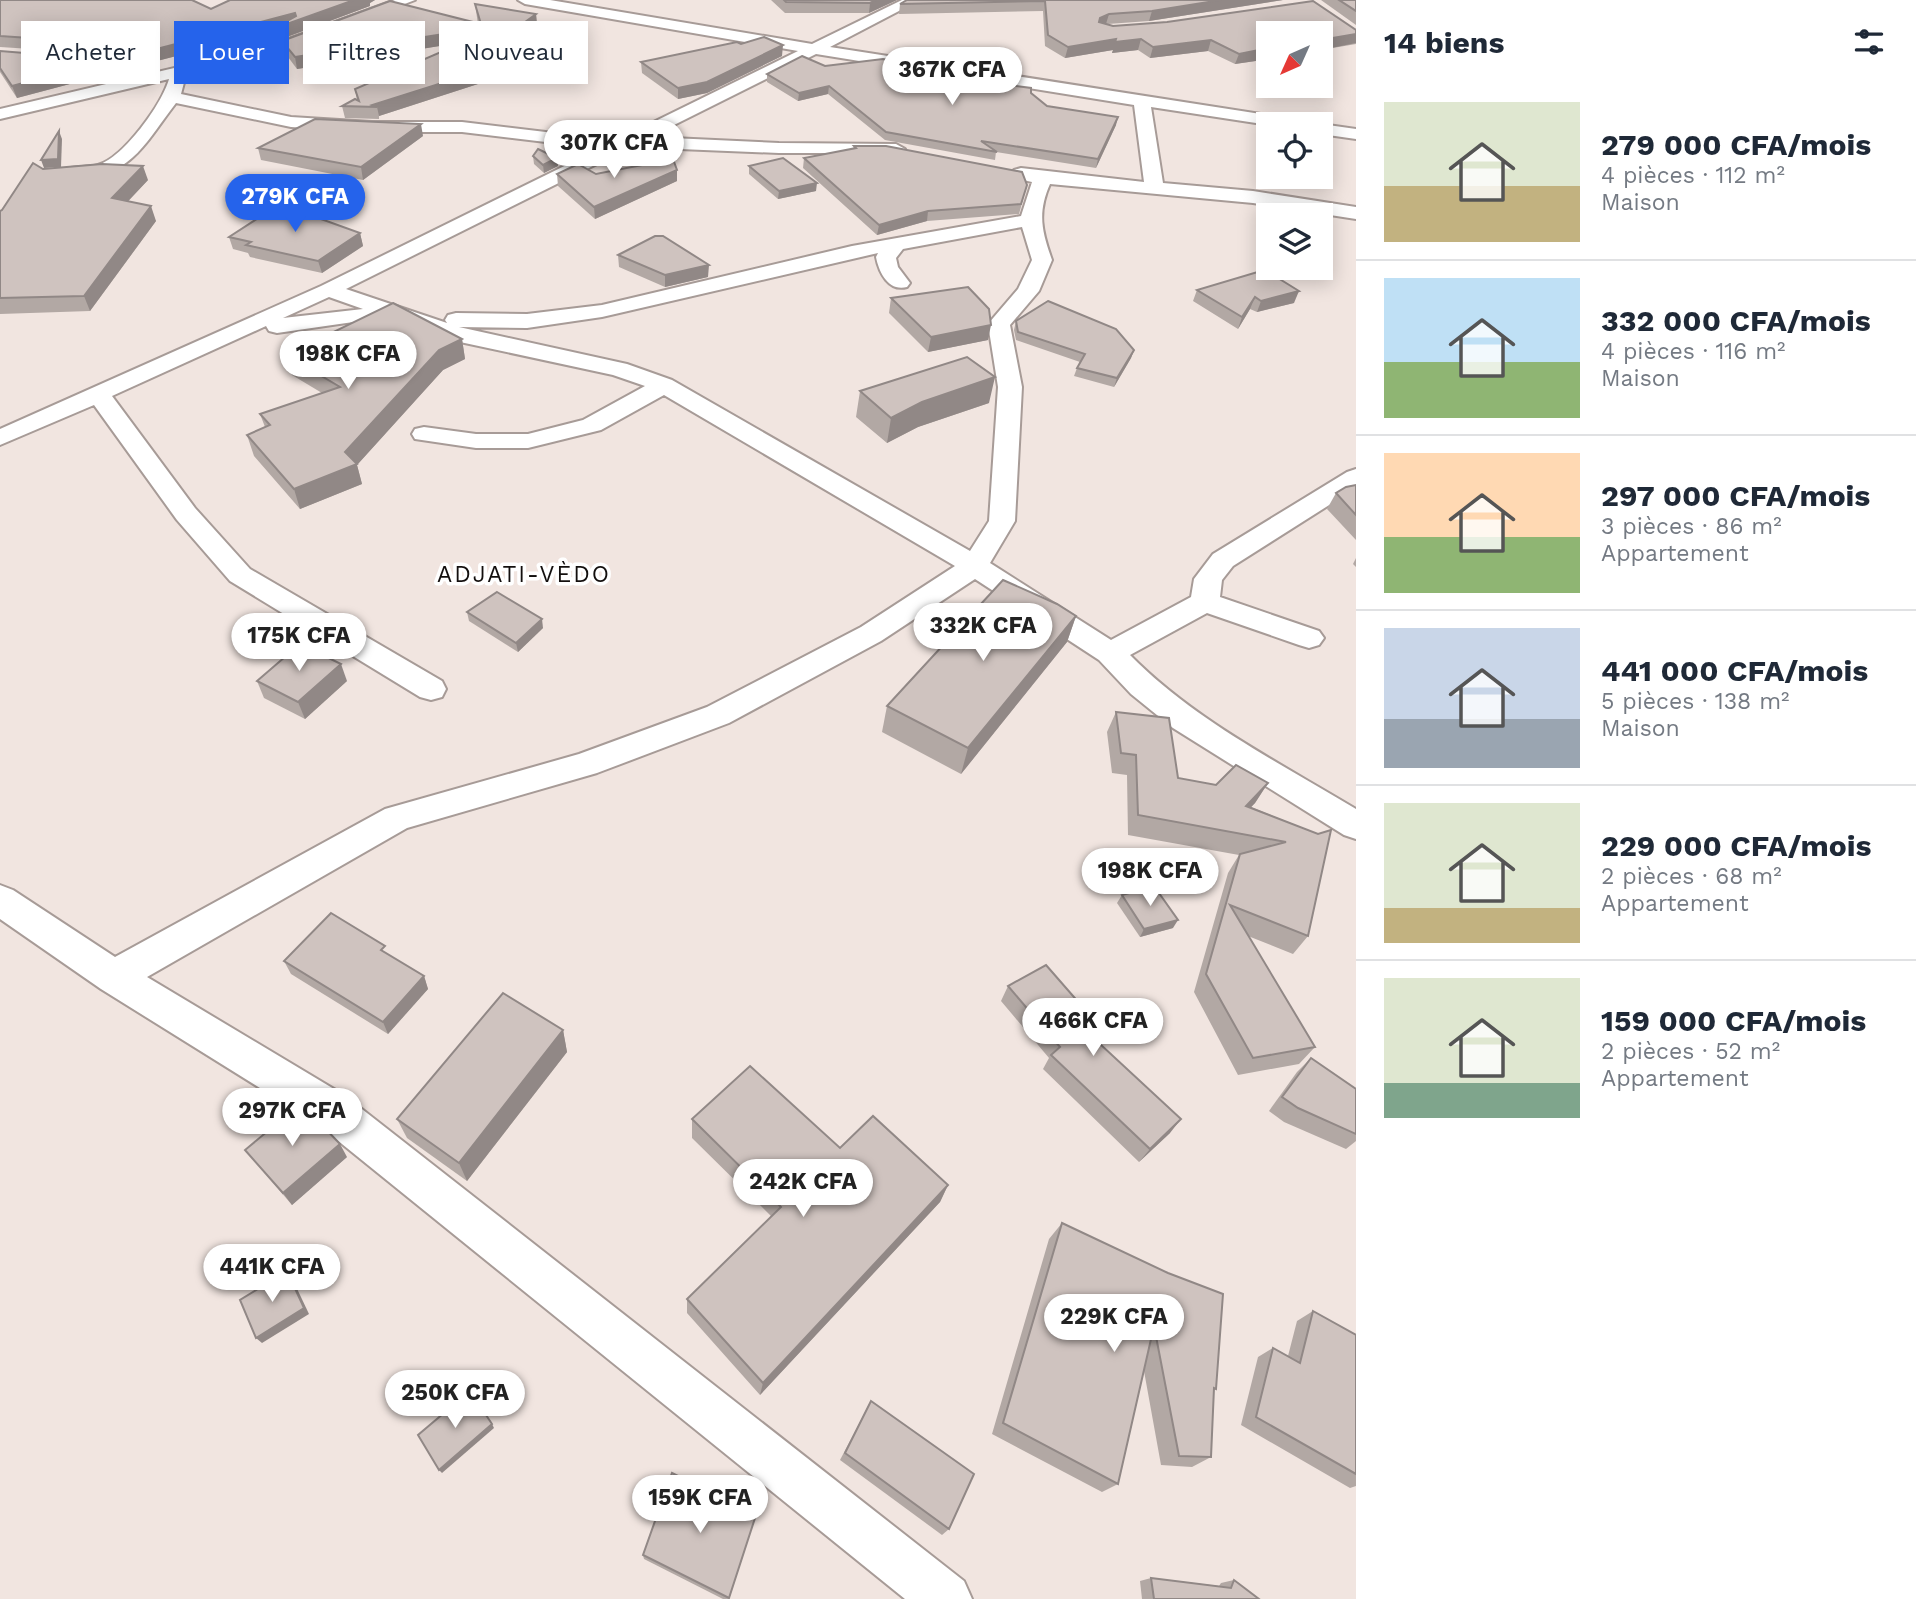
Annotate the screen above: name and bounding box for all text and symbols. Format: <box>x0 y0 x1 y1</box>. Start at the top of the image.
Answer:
chip: Acheter <box>21 21 160 84</box>
chip: Louer <box>174 21 289 84</box>
chip: Filtres <box>303 21 425 84</box>
chip: Nouveau <box>439 21 588 84</box>
north arrow <box>1256 21 1334 98</box>
map controls <box>1256 21 1333 280</box>
icon: filters <box>1850 23 1888 61</box>
text: 14 biens <box>1384 25 1504 60</box>
pin: 367K CFA <box>880 48 1024 107</box>
text: 367K CFA <box>898 56 1006 83</box>
button: locate <box>1256 112 1333 189</box>
pin: 307K CFA <box>542 120 686 180</box>
text: 279 000 CFA/mois <box>1601 127 1871 162</box>
text: 307K CFA <box>560 129 668 156</box>
icon: home <box>1440 130 1524 214</box>
text: 4 pièces · 112 m² <box>1601 162 1785 189</box>
pin: 279K CFA <box>223 174 367 234</box>
text: 279K CFA <box>241 183 349 210</box>
text: Maison <box>1601 189 1680 216</box>
button: layers <box>1256 203 1333 280</box>
text: 332 000 CFA/mois <box>1601 303 1871 338</box>
icon: home <box>1440 306 1524 390</box>
pin: 198K CFA <box>276 332 420 391</box>
text: 4 pièces · 116 m² <box>1601 338 1785 365</box>
text: 198K CFA <box>296 340 400 367</box>
text: Maison <box>1601 365 1680 392</box>
text: 297 000 CFA/mois <box>1601 478 1870 513</box>
icon: home <box>1440 481 1524 565</box>
text: 3 pièces · 86 m² <box>1601 513 1782 540</box>
text: Appartement <box>1601 540 1749 567</box>
district label: ADJATI-VÈDO <box>437 561 611 588</box>
pin: 332K CFA <box>911 604 1055 663</box>
text: 332K CFA <box>929 612 1037 639</box>
pin: 175K CFA <box>227 614 371 673</box>
text: 175K CFA <box>247 622 351 649</box>
text: 441 000 CFA/mois <box>1601 653 1868 688</box>
icon: home <box>1440 656 1524 740</box>
text: 5 pièces · 138 m² <box>1601 688 1789 715</box>
text: Maison <box>1601 715 1680 742</box>
text: 229 000 CFA/mois <box>1601 828 1871 863</box>
icon: home <box>1440 831 1524 915</box>
pin: 198K CFA <box>1078 848 1222 908</box>
text: 198K CFA <box>1098 857 1202 884</box>
text: 2 pièces · 68 m² <box>1601 863 1782 890</box>
text: Appartement <box>1601 890 1749 917</box>
pin: 466K CFA <box>1021 998 1165 1058</box>
text: 159 000 CFA/mois <box>1601 1003 1866 1038</box>
icon: home <box>1440 1006 1524 1090</box>
text: 466K CFA <box>1038 1007 1148 1034</box>
text: 2 pièces · 52 m² <box>1601 1038 1780 1065</box>
text: Appartement <box>1601 1065 1749 1092</box>
pin: 297K CFA <box>220 1088 364 1148</box>
text: 297K CFA <box>238 1097 346 1124</box>
pin: 242K CFA <box>731 1160 875 1219</box>
text: 242K CFA <box>749 1168 857 1195</box>
pin: 441K CFA <box>200 1244 344 1304</box>
text: 441K CFA <box>219 1253 325 1280</box>
pin: 229K CFA <box>1042 1294 1186 1354</box>
text: 229K CFA <box>1060 1303 1168 1330</box>
pin: 250K CFA <box>383 1370 527 1430</box>
text: 250K CFA <box>401 1379 509 1406</box>
pin: 159K CFA <box>628 1476 772 1535</box>
text: 159K CFA <box>648 1484 752 1511</box>

